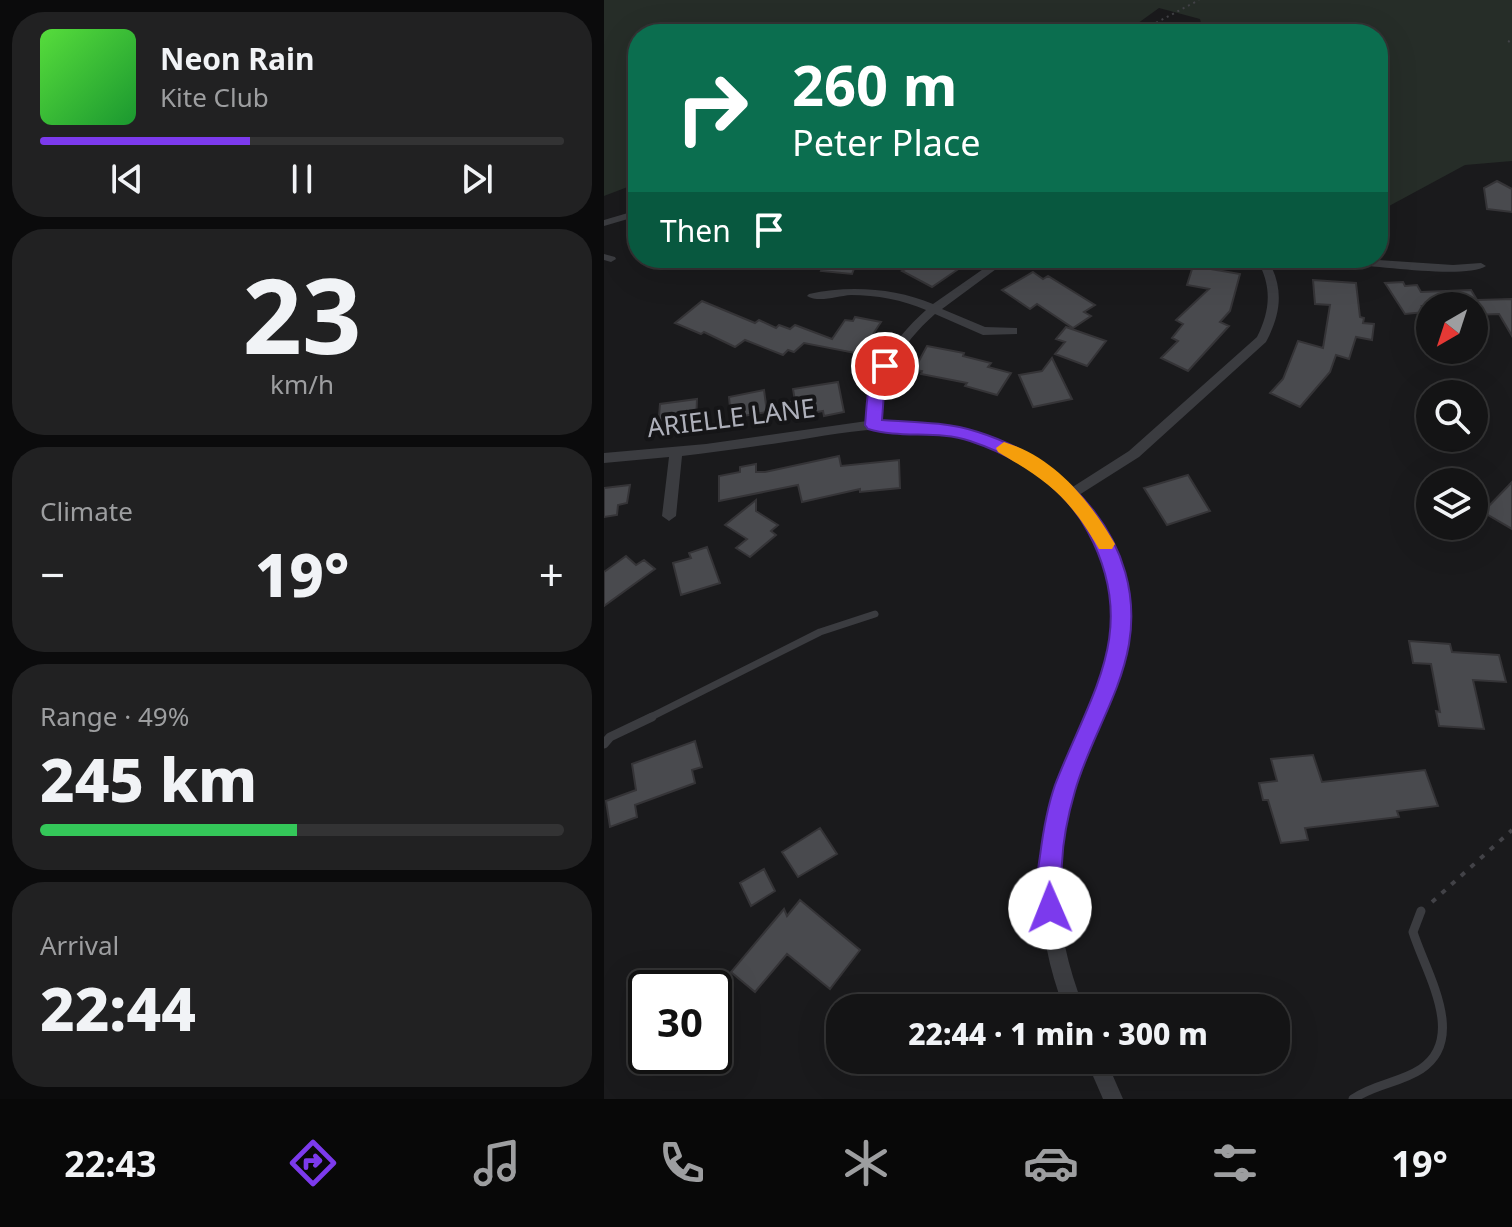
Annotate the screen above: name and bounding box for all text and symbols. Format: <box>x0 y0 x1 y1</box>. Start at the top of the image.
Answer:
text: Neon Rain <box>160 38 314 79</box>
text: 260 m <box>792 46 957 122</box>
icon: right <box>660 56 764 160</box>
text: Kite Club <box>160 79 269 115</box>
text: Peter Place <box>792 118 980 167</box>
icon: previous <box>105 157 149 201</box>
icon: pause <box>280 157 324 201</box>
icon: next <box>455 157 499 201</box>
icon: arrive <box>747 208 791 252</box>
text: Then <box>660 210 731 251</box>
text: 23 <box>243 243 361 384</box>
north arrow <box>1416 292 1488 364</box>
map controls <box>1416 292 1488 540</box>
pin <box>851 332 919 400</box>
icon: arrive <box>863 344 907 388</box>
text: km/h <box>270 366 334 402</box>
button: search <box>1416 380 1488 452</box>
street label: ARIELLE LANE <box>645 389 817 445</box>
button: layers <box>1416 468 1488 540</box>
text: Climate <box>40 493 133 529</box>
text: 19° <box>255 533 349 615</box>
text: − <box>40 544 65 604</box>
text: + <box>539 544 564 604</box>
text: Range · 49% <box>40 698 189 734</box>
text: 245 km <box>40 738 257 820</box>
position arrow <box>1008 866 1092 950</box>
text: Arrival <box>40 927 119 963</box>
text: 22:44 <box>40 967 196 1049</box>
speed limit sign: 30 <box>628 970 732 1074</box>
text: 22:44 · 1 min · 300 m <box>908 1013 1208 1054</box>
icon: directions <box>285 1135 341 1191</box>
icon: music <box>469 1135 525 1191</box>
icon: phone <box>654 1135 710 1191</box>
icon: climate <box>838 1135 894 1191</box>
icon: car <box>1023 1135 1079 1191</box>
icon: filters <box>1207 1135 1263 1191</box>
text: 22:43 <box>64 1139 157 1188</box>
text: 19° <box>1391 1139 1448 1188</box>

